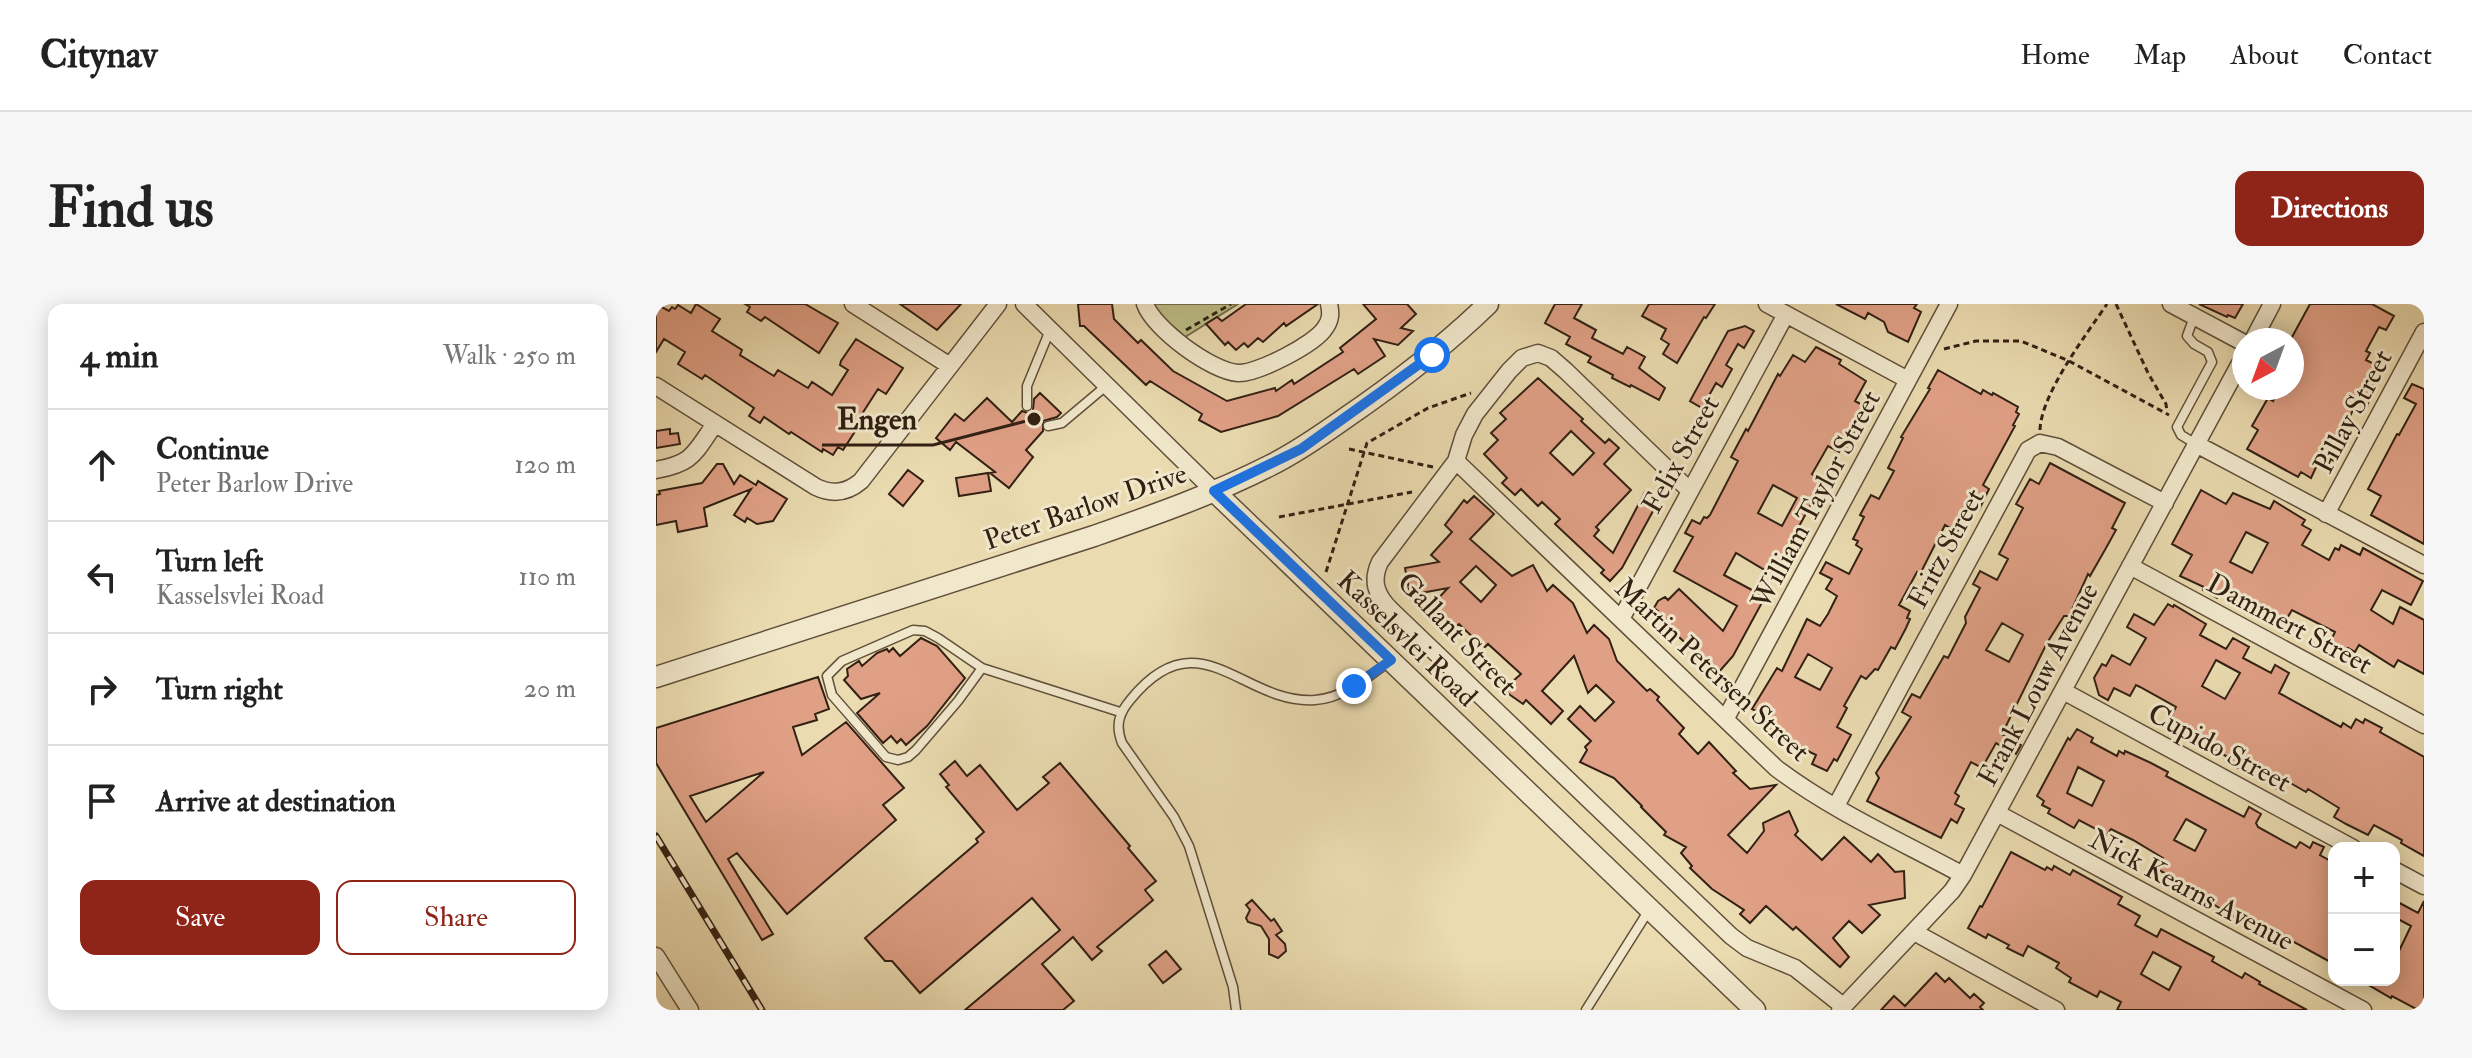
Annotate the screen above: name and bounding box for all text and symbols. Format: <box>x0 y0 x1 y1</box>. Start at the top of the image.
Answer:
text: Citynav <box>40 31 157 79</box>
text: Home <box>2020 38 2090 73</box>
text: Map <box>2134 38 2186 73</box>
text: About <box>2230 38 2299 73</box>
text: Contact <box>2343 38 2432 73</box>
button: Directions <box>2235 171 2424 246</box>
text: Find us <box>48 173 214 244</box>
north arrow <box>2232 328 2304 400</box>
text: 4 min <box>80 335 158 378</box>
route start <box>1414 337 1450 373</box>
text: Walk · 250 m <box>443 340 576 372</box>
street label: Pillay Street <box>2306 344 2400 480</box>
street label: William Taylor Street <box>1744 385 1889 616</box>
street label: Felix Street <box>1635 390 1728 520</box>
callout: Engen <box>822 391 933 445</box>
text: Engen <box>837 401 917 438</box>
text: Continue <box>156 431 269 468</box>
icon: ahead <box>80 443 124 487</box>
text: 120 m <box>515 449 576 481</box>
street label: Peter Barlow Drive <box>979 456 1192 559</box>
text: Peter Barlow Drive <box>156 468 353 500</box>
street label: Fritz Street <box>1900 483 1992 615</box>
text: Turn left <box>156 543 263 580</box>
icon: left <box>80 555 124 599</box>
text: 110 m <box>519 561 576 593</box>
street label: Kasselsvlei Road <box>1330 564 1484 715</box>
street label: Gallant Street <box>1390 565 1524 703</box>
street label: Dammert Street <box>2201 566 2378 683</box>
street label: Martin Petersen Street <box>1607 571 1817 769</box>
street label: Frank Louw Avenue <box>1970 577 2107 792</box>
text: Kasselsvlei Road <box>156 580 324 612</box>
icon: right <box>80 667 124 711</box>
route end <box>1336 668 1372 704</box>
text: Turn right <box>156 671 283 708</box>
text: 20 m <box>524 673 576 705</box>
street label: Cupido Street <box>2142 696 2297 801</box>
icon: arrive <box>80 779 124 823</box>
text: Arrive at destination <box>156 783 396 820</box>
street label: Nick Kearns Avenue <box>2083 822 2300 959</box>
map controls <box>2328 842 2400 986</box>
button: + <box>2328 842 2400 914</box>
button: Save <box>80 880 320 955</box>
button: Share <box>336 880 576 955</box>
button: − <box>2328 914 2400 986</box>

